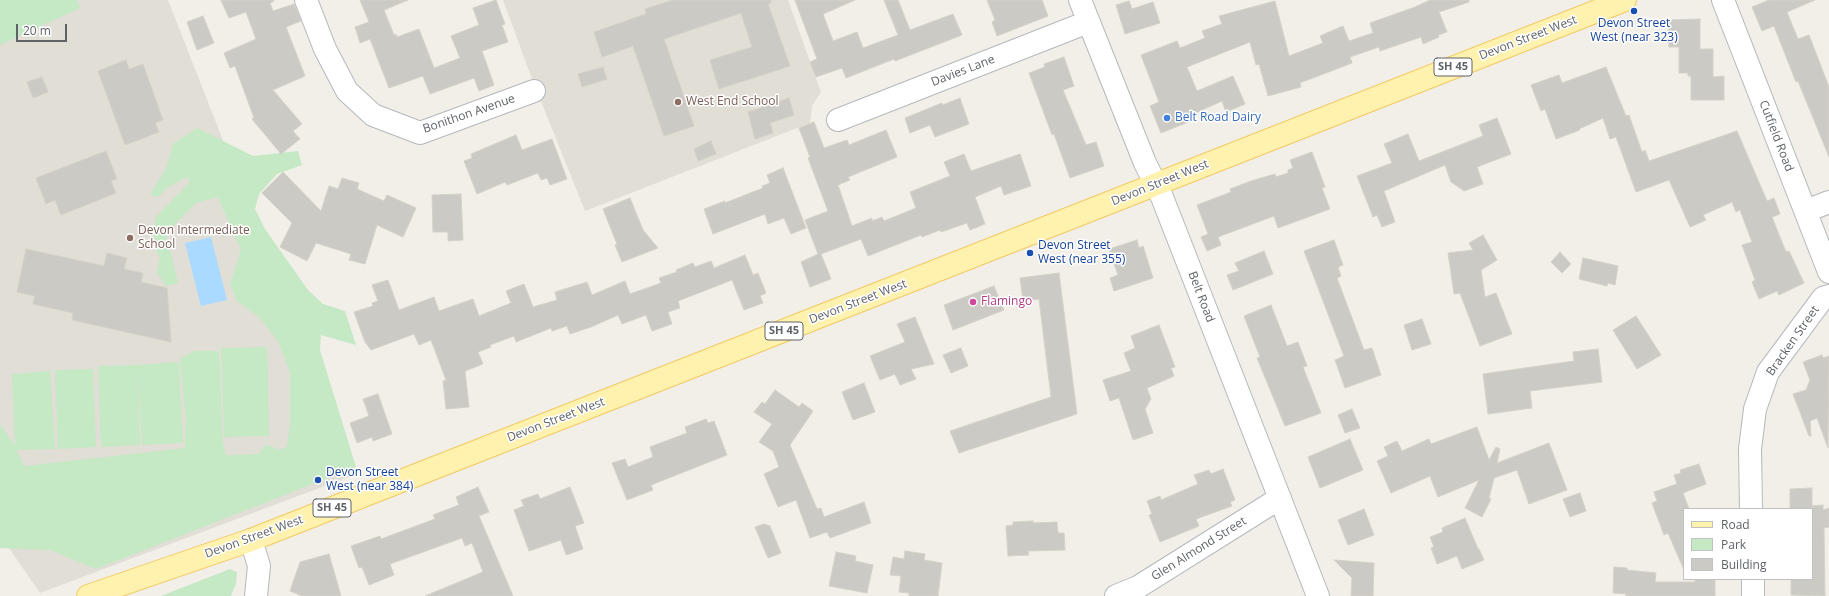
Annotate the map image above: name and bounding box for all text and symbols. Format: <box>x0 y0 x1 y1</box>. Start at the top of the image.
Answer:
marker: Devon Street West (near 323) <box>1629 6 1639 16</box>
street label: Devon Street West <box>1477 13 1579 63</box>
scale bar <box>18 16 69 42</box>
place label: Devon Street West (near 323) <box>1590 17 1678 45</box>
text: 20 m <box>23 22 51 39</box>
street label: Davies Lane <box>929 52 997 90</box>
road number: SH 45 <box>1434 58 1472 76</box>
street label: Bonithon Avenue <box>421 91 517 137</box>
place label: West End School <box>686 95 779 109</box>
marker: West End School <box>673 97 683 107</box>
street label: Cutfield Road <box>1756 98 1796 174</box>
place label: Belt Road Dairy <box>1175 111 1261 125</box>
marker: Belt Road Dairy <box>1162 113 1172 123</box>
street label: Devon Street West <box>1109 157 1211 209</box>
place label: Devon Intermediate School <box>138 224 250 252</box>
marker: Devon Intermediate School <box>125 233 135 243</box>
place label: Devon Street West (near 355) <box>1038 239 1125 267</box>
marker: Devon Street West (near 355) <box>1025 248 1035 258</box>
street label: Belt Road <box>1185 269 1217 325</box>
street label: Devon Street West <box>807 277 909 327</box>
place label: Flamingo <box>981 295 1032 309</box>
marker: Flamingo <box>968 297 978 307</box>
street label: Bracken Street <box>1764 303 1822 379</box>
road number: SH 45 <box>765 322 803 340</box>
street label: Devon Street West <box>505 395 607 445</box>
place label: Devon Street West (near 384) <box>326 466 413 494</box>
marker: Devon Street West (near 384) <box>313 475 323 485</box>
road number: SH 45 <box>313 499 351 517</box>
legend <box>1683 508 1813 580</box>
street label: Devon Street West <box>203 513 305 561</box>
street label: Glen Almond Street <box>1149 514 1249 584</box>
text: Road <box>1721 516 1750 533</box>
text: Park <box>1721 536 1746 553</box>
text: Building <box>1721 556 1766 573</box>

